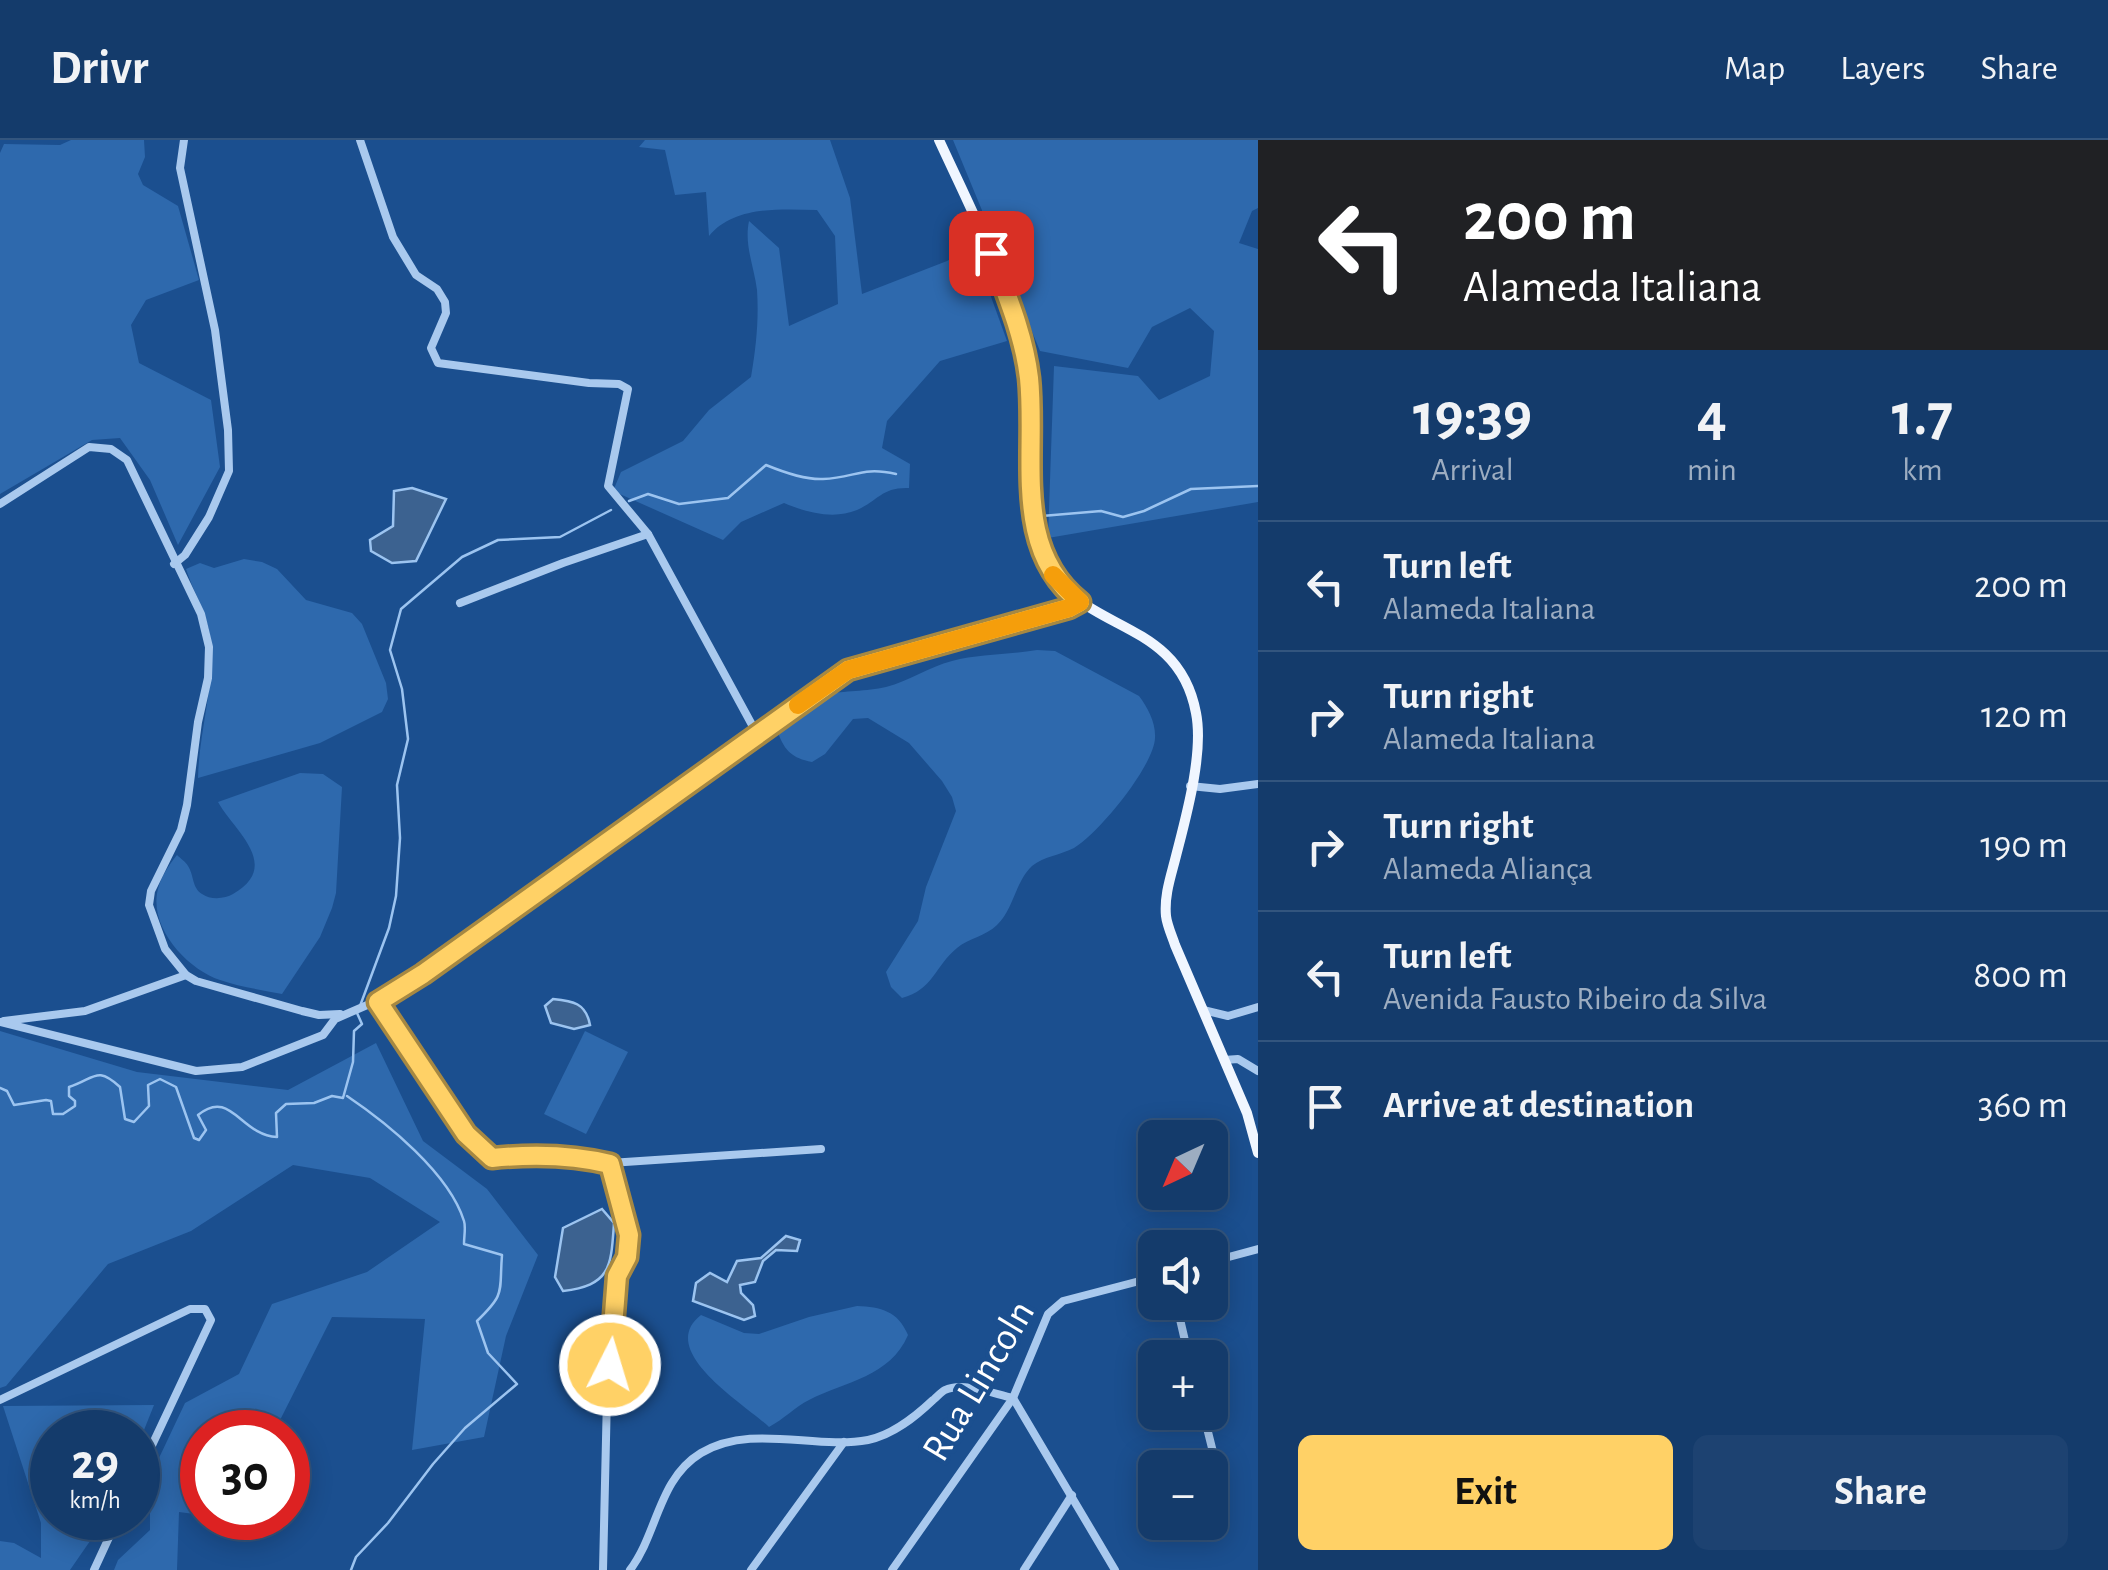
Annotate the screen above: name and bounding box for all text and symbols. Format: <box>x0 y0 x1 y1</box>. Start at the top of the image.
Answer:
text: Drivr <box>50 45 149 93</box>
text: Map <box>1724 51 1785 86</box>
text: Layers <box>1840 51 1925 86</box>
text: Share <box>1980 51 2058 86</box>
icon: left <box>1298 180 1428 310</box>
text: 200 m <box>1463 183 1636 253</box>
pin <box>949 211 1034 296</box>
icon: arrive <box>964 226 1019 281</box>
text: Alameda Italiana <box>1463 265 1762 310</box>
text: 19:39 <box>1413 386 1532 446</box>
text: 4 <box>1697 386 1727 446</box>
text: 1.7 <box>1892 386 1953 446</box>
text: Arrival <box>1431 454 1514 486</box>
text: min <box>1687 454 1737 486</box>
text: km <box>1902 454 1943 486</box>
text: Turn left <box>1383 548 1511 586</box>
icon: left <box>1298 559 1353 614</box>
text: 200 m <box>1974 567 2068 605</box>
text: Alameda Italiana <box>1383 593 1596 625</box>
text: Turn right <box>1383 678 1533 716</box>
icon: right <box>1298 689 1353 744</box>
text: 120 m <box>1981 697 2068 735</box>
text: Alameda Italiana <box>1383 723 1596 755</box>
text: Turn right <box>1383 808 1533 846</box>
icon: right <box>1298 819 1353 874</box>
text: 190 m <box>1980 827 2068 865</box>
text: Alameda Aliança <box>1383 853 1593 885</box>
text: Turn left <box>1383 938 1511 976</box>
icon: left <box>1298 949 1353 1004</box>
text: 800 m <box>1973 957 2068 995</box>
text: Avenida Fausto Ribeiro da Silva <box>1383 983 1767 1015</box>
icon: arrive <box>1298 1079 1353 1134</box>
text: Arrive at destination <box>1383 1087 1694 1125</box>
text: 360 m <box>1978 1087 2068 1125</box>
north arrow <box>1138 1120 1228 1210</box>
map controls <box>1138 1120 1228 1540</box>
button: sound <box>1138 1230 1228 1320</box>
street label: Rua Lincoln <box>916 1294 1042 1468</box>
position arrow <box>558 1313 662 1417</box>
button: + <box>1138 1340 1228 1430</box>
speed limit sign: 30 <box>180 1410 310 1540</box>
button: Exit <box>1298 1435 1673 1550</box>
button: Share <box>1693 1435 2068 1550</box>
text: 29 <box>71 1438 119 1488</box>
button: − <box>1138 1450 1228 1540</box>
text: km/h <box>69 1488 121 1513</box>

